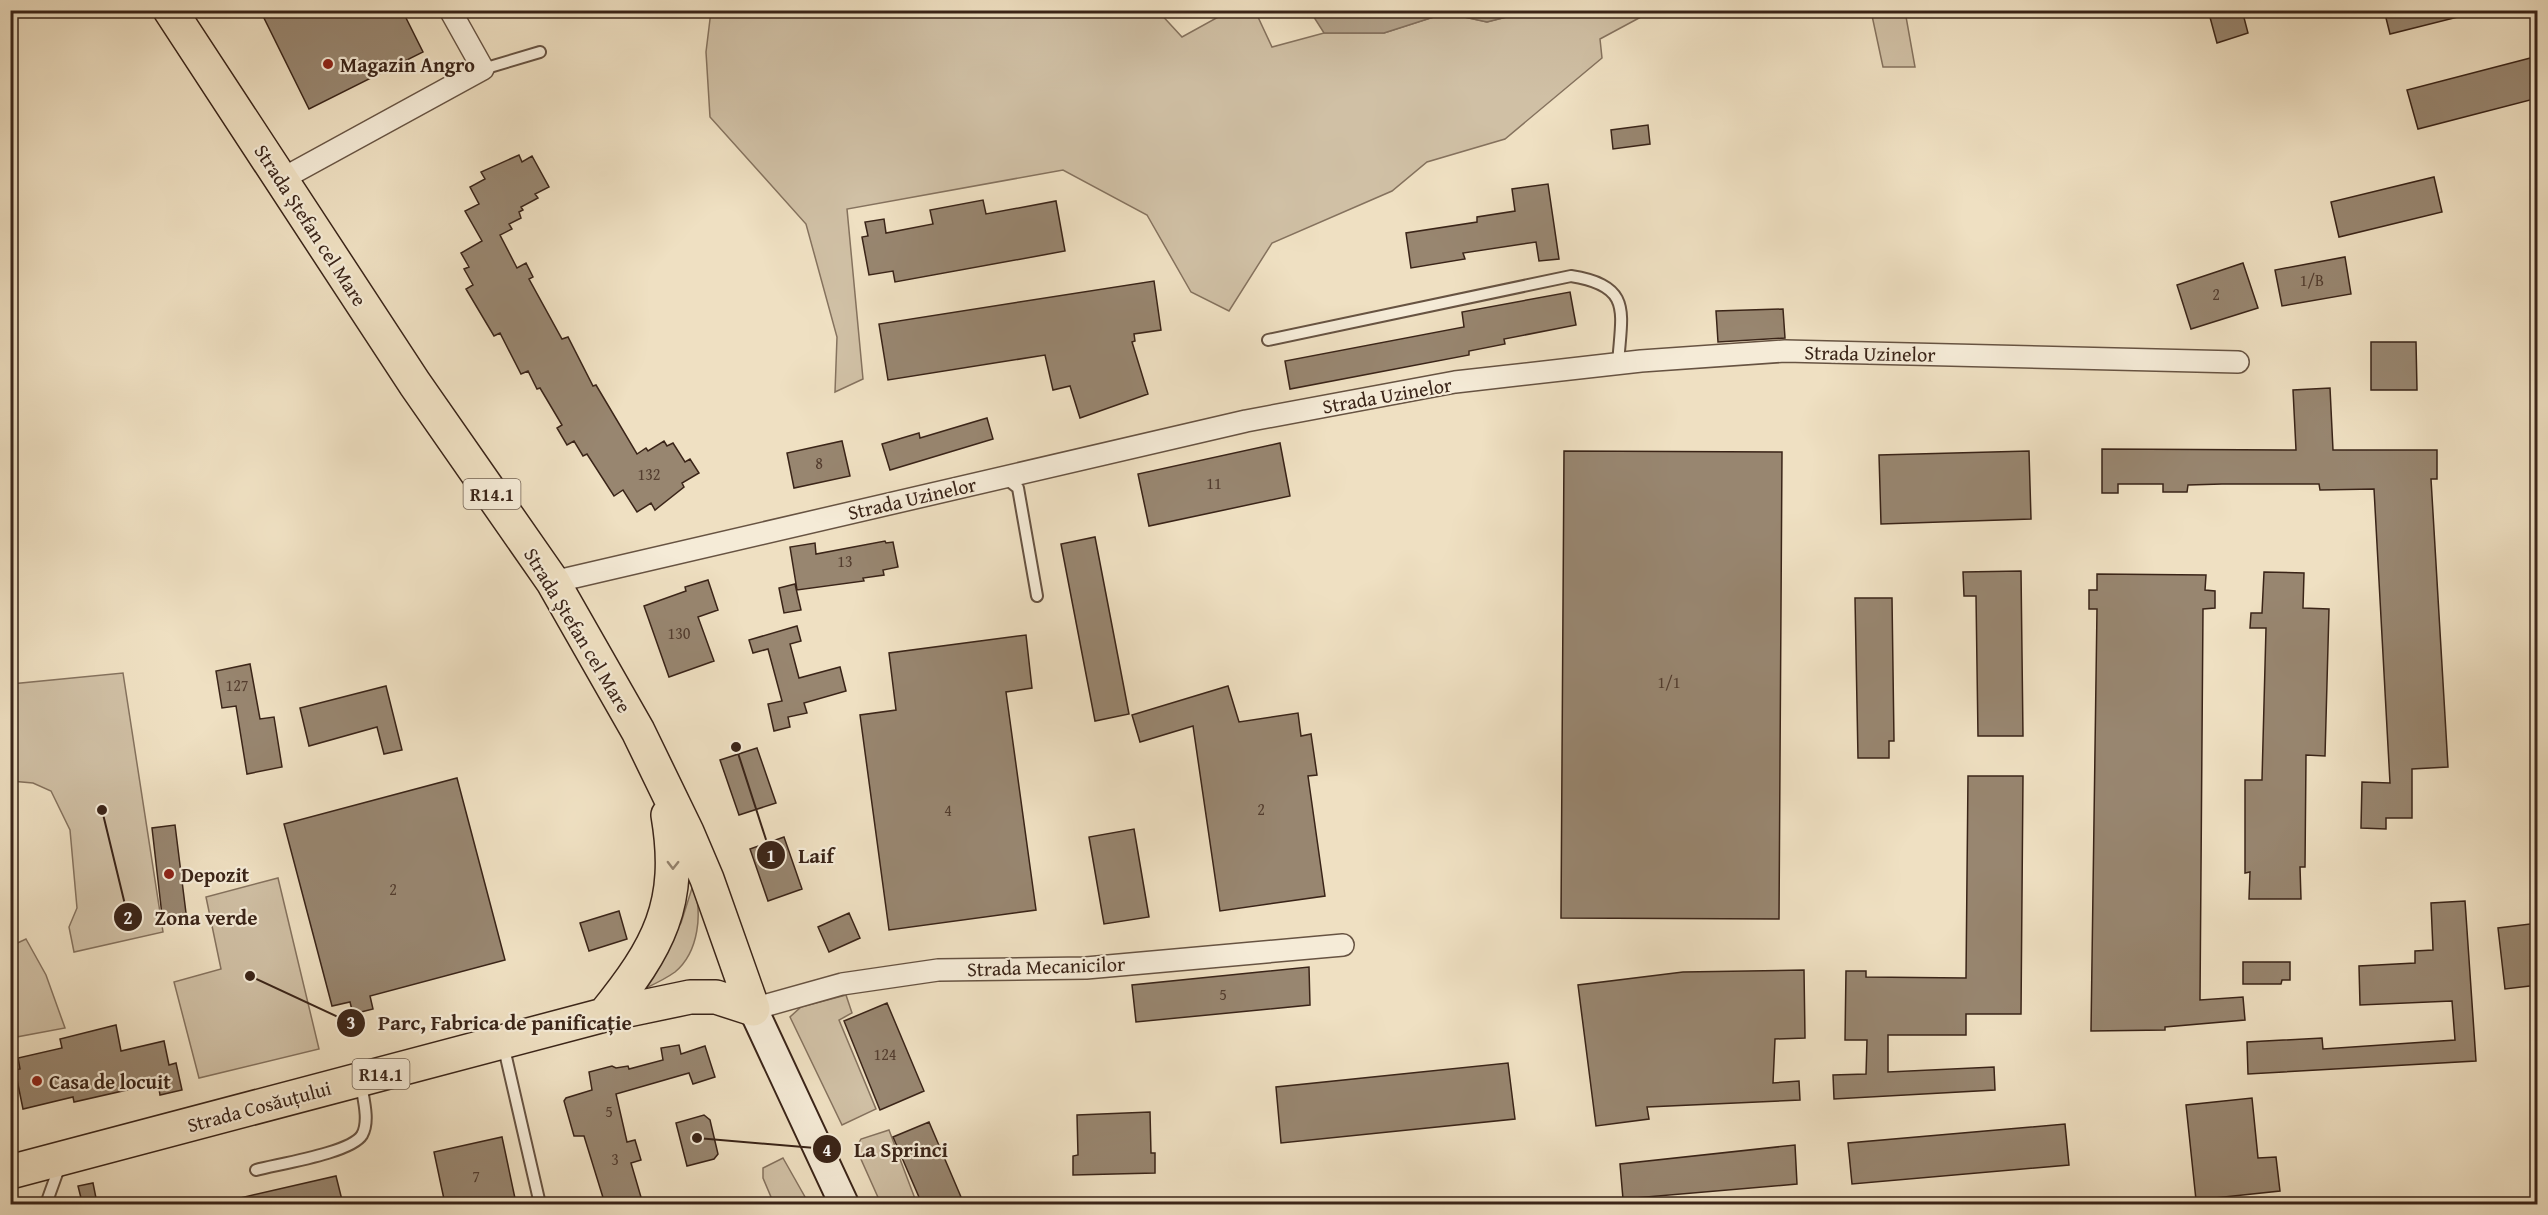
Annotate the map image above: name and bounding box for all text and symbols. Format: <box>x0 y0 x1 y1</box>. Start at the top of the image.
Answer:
place label: Magazin Angro <box>340 50 475 79</box>
marker: Magazin Angro <box>321 57 335 71</box>
street label: Strada Ștefan cel Mare <box>248 138 374 312</box>
house number: 1/B <box>2300 268 2324 292</box>
house number: 2 <box>2212 282 2220 306</box>
street label: Strada Uzinelor <box>1804 337 1936 369</box>
street label: Strada Uzinelor <box>1320 369 1454 421</box>
house number: 8 <box>815 451 823 475</box>
house number: 132 <box>637 462 661 486</box>
street label: Strada Uzinelor <box>845 469 979 527</box>
house number: 11 <box>1206 471 1222 495</box>
road number: R14.1 <box>464 479 520 509</box>
street label: Strada Ștefan cel Mare <box>517 542 639 718</box>
house number: 13 <box>837 549 853 573</box>
house number: 130 <box>667 621 691 645</box>
house number: 1/1 <box>1658 670 1680 694</box>
house number: 127 <box>225 673 249 697</box>
house number: 2 <box>1257 797 1265 821</box>
house number: 4 <box>944 798 952 822</box>
callout: Laif <box>756 836 846 875</box>
text: Laif <box>798 840 836 871</box>
text: 1 <box>766 842 776 869</box>
place label: Depozit <box>181 860 250 889</box>
one-way arrow <box>667 861 679 870</box>
marker: Depozit <box>162 867 176 881</box>
house number: 2 <box>389 877 397 901</box>
callout: Zona verde <box>113 898 270 937</box>
text: Zona verde <box>155 902 257 933</box>
text: 2 <box>123 904 133 931</box>
street label: Strada Mecanicilor <box>966 949 1126 983</box>
house number: 5 <box>1219 982 1227 1006</box>
callout: Parc, Fabrica de panificație <box>336 1003 644 1042</box>
text: Parc, Fabrica de panificație <box>378 1007 632 1038</box>
text: 3 <box>346 1009 356 1036</box>
house number: 124 <box>873 1042 897 1066</box>
road number: R14.1 <box>352 1059 410 1089</box>
place label: Casa de locuit <box>49 1067 171 1096</box>
street label: Strada Cosăuțului <box>184 1073 335 1139</box>
marker: Casa de locuit <box>30 1074 44 1088</box>
house number: 5 <box>605 1099 613 1123</box>
callout: La Sprinci <box>812 1130 960 1169</box>
text: La Sprinci <box>854 1134 949 1165</box>
text: 4 <box>822 1136 832 1163</box>
house number: 3 <box>611 1147 619 1171</box>
house number: 7 <box>472 1164 480 1188</box>

